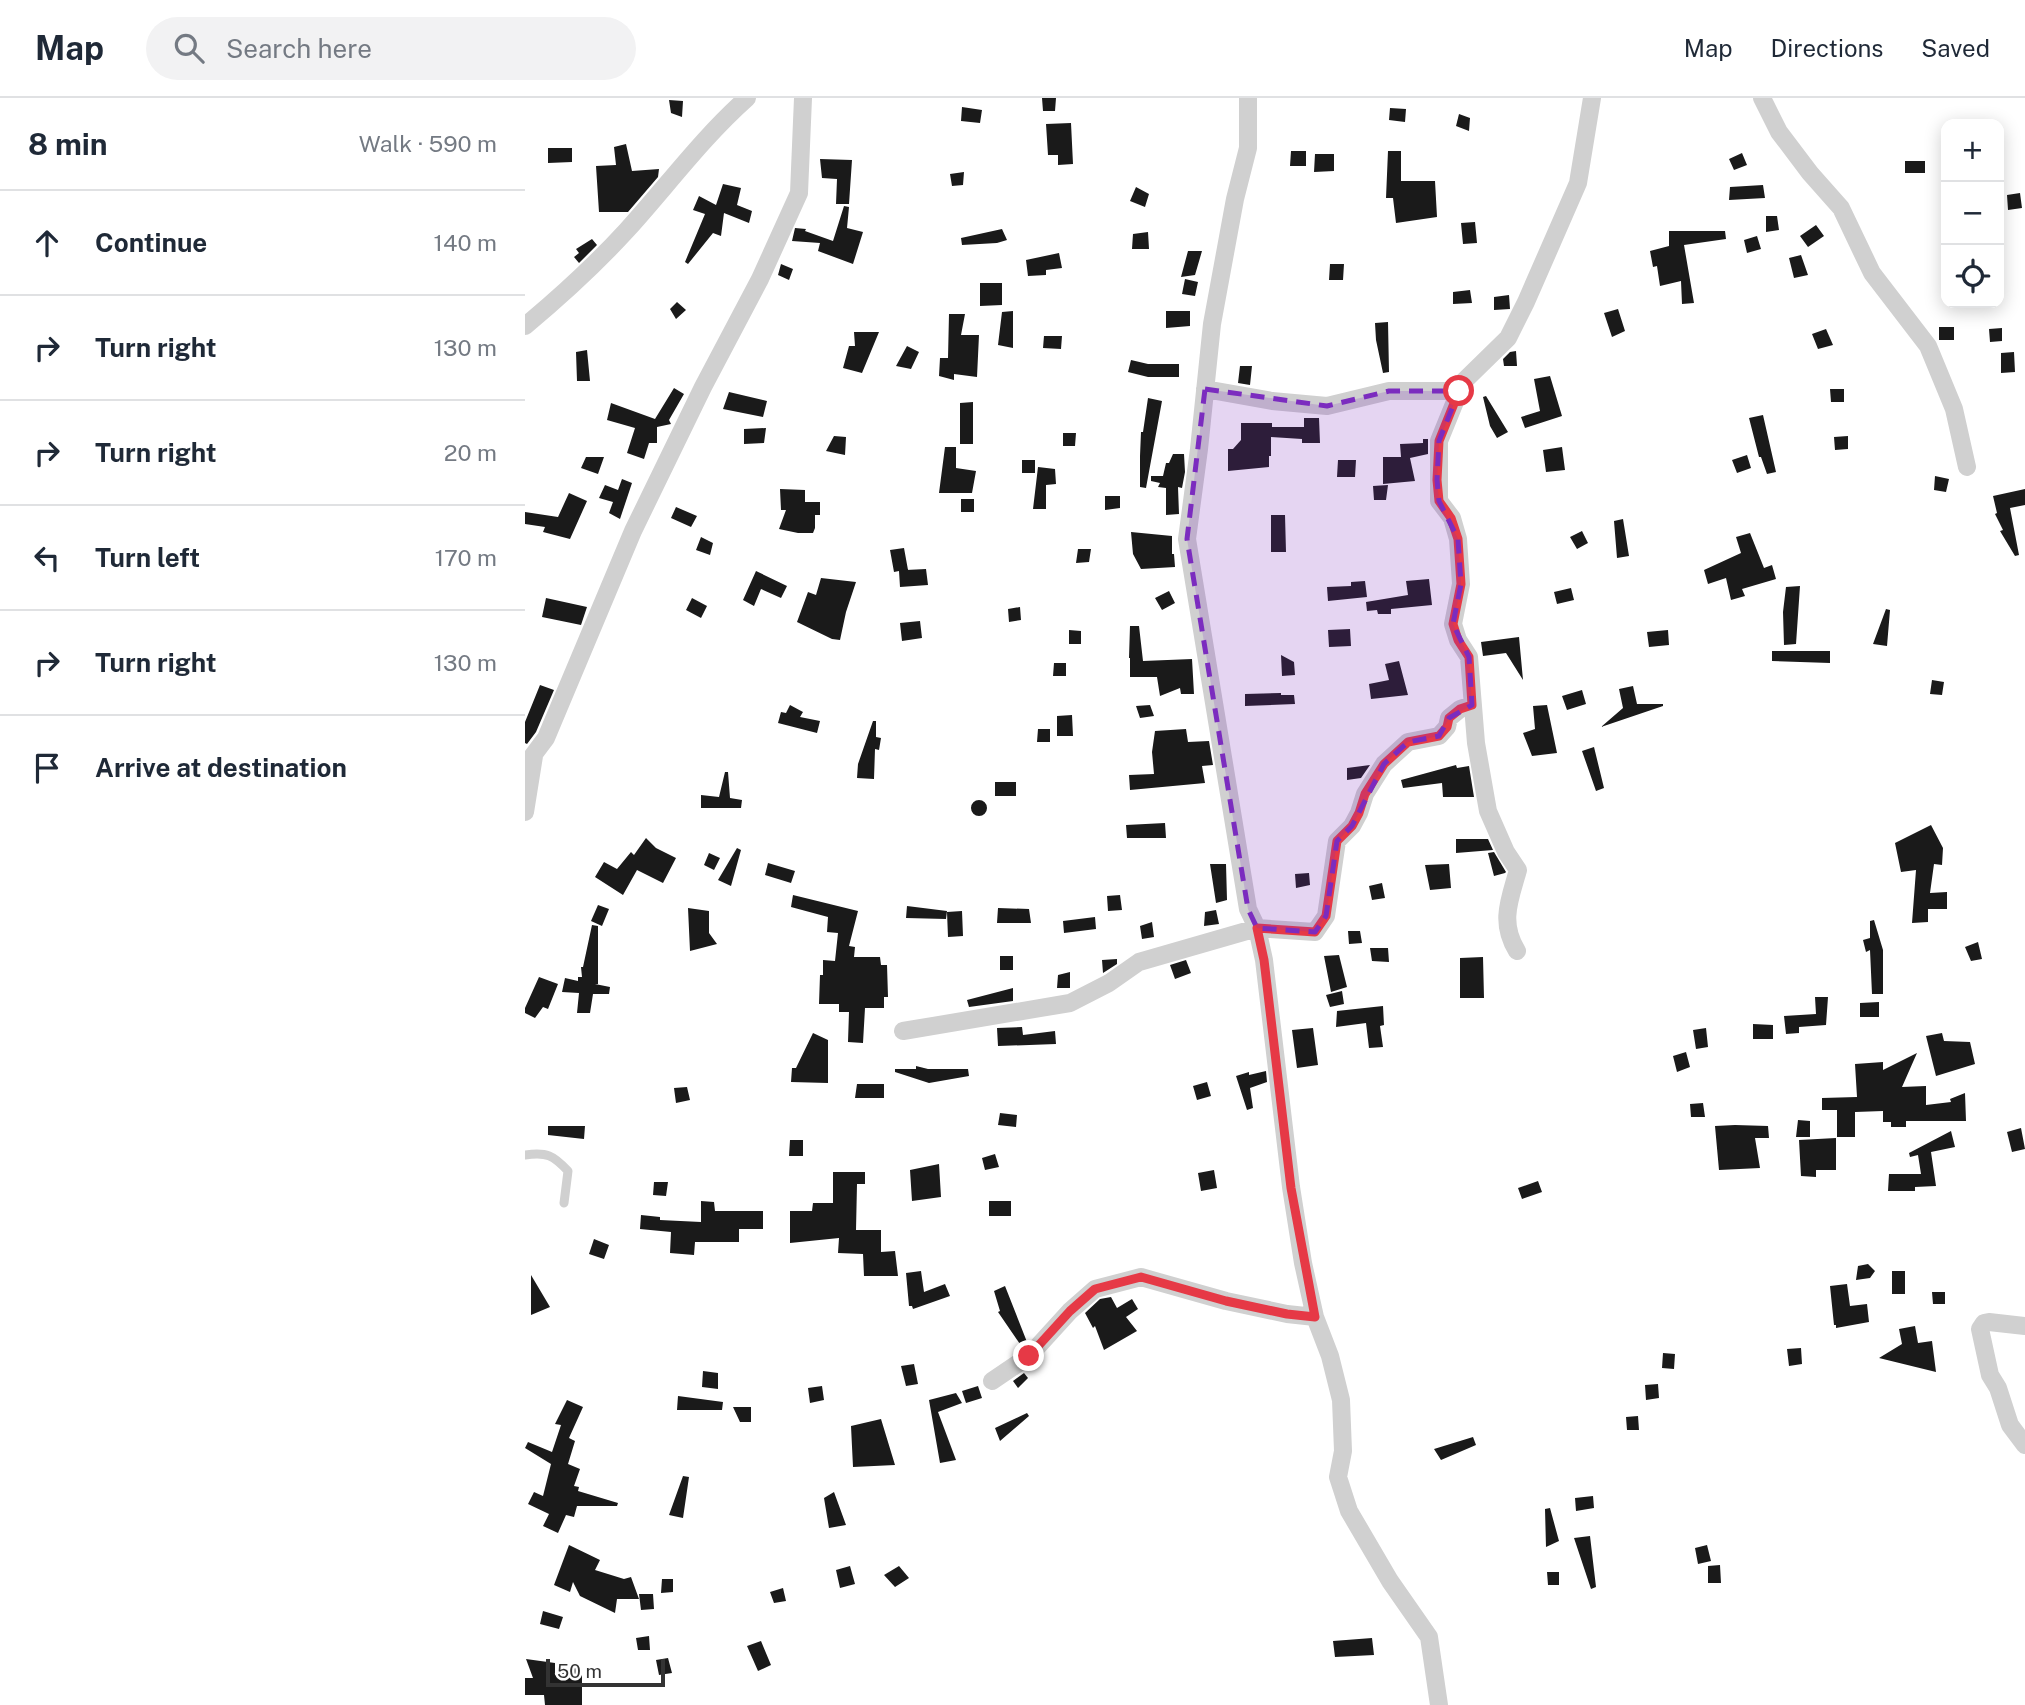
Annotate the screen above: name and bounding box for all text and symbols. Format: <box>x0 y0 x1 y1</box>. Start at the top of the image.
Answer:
search box <box>146 17 636 80</box>
text: Map <box>35 29 104 67</box>
icon: search <box>170 29 208 67</box>
text: Search here <box>226 33 372 64</box>
text: Map <box>1684 34 1733 62</box>
text: Directions <box>1771 34 1883 62</box>
text: Saved <box>1921 34 1990 62</box>
map controls <box>1941 119 2004 308</box>
button: + <box>1941 119 2004 182</box>
text: 8 min <box>28 126 108 162</box>
text: Walk · 590 m <box>359 130 497 157</box>
button: − <box>1941 182 2004 245</box>
icon: ahead <box>28 224 66 262</box>
text: Continue <box>95 227 207 258</box>
text: 140 m <box>434 229 497 256</box>
button: locate <box>1941 245 2004 308</box>
icon: right <box>28 329 66 367</box>
text: Turn right <box>95 332 217 363</box>
text: 130 m <box>434 334 497 361</box>
route start <box>1443 375 1474 406</box>
icon: right <box>28 434 66 472</box>
text: Turn right <box>95 437 217 468</box>
text: 20 m <box>444 439 497 466</box>
icon: left <box>28 539 66 577</box>
text: Turn left <box>95 542 200 573</box>
text: 170 m <box>435 544 497 571</box>
icon: right <box>28 644 66 682</box>
text: Turn right <box>95 647 217 678</box>
text: 130 m <box>434 649 497 676</box>
icon: arrive <box>28 749 66 787</box>
text: Arrive at destination <box>95 752 347 783</box>
route end <box>1013 1340 1044 1371</box>
scale bar <box>546 1656 665 1688</box>
text: 50 m <box>557 1660 602 1682</box>

